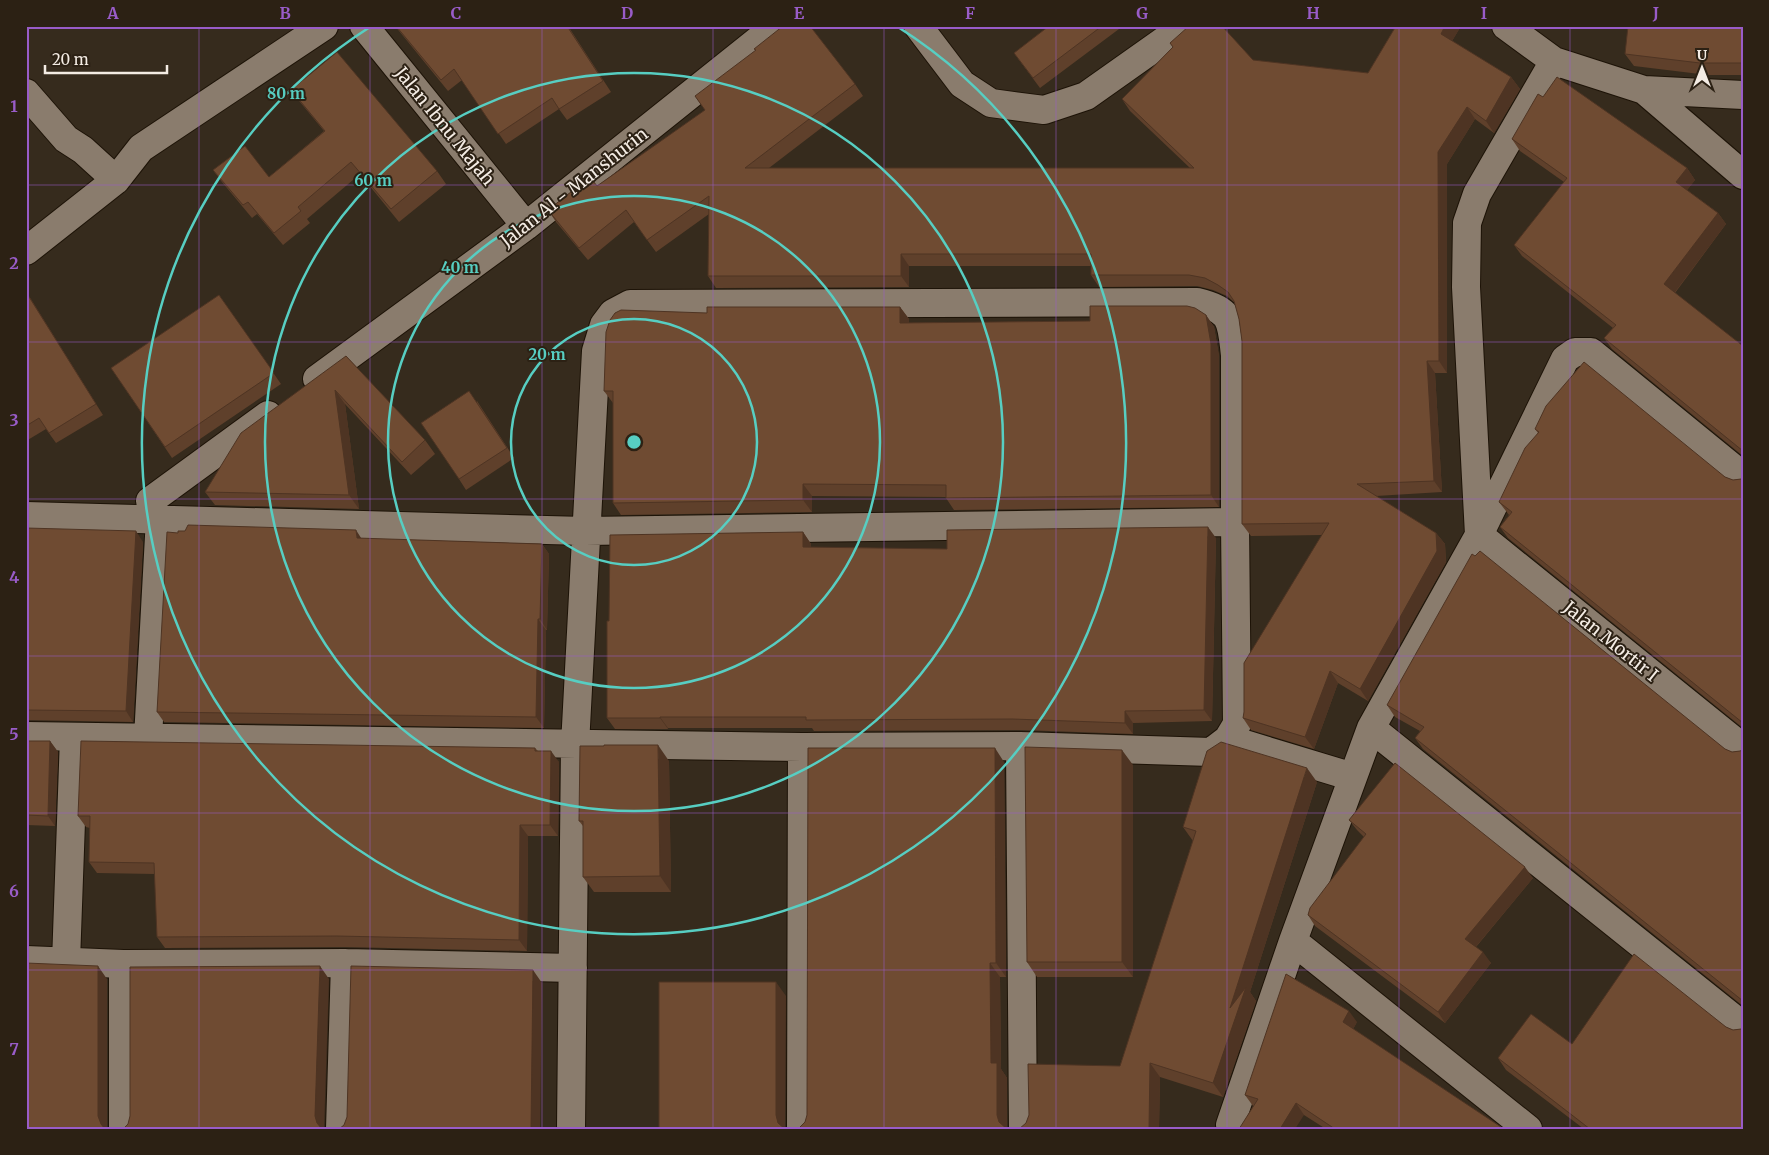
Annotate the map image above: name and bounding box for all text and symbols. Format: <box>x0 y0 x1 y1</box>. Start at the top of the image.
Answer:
text: A <box>106 3 119 23</box>
text: B <box>279 3 291 23</box>
text: C <box>451 3 461 23</box>
text: D <box>621 3 633 23</box>
text: E <box>794 3 805 23</box>
text: F <box>965 3 975 23</box>
text: G <box>1136 3 1148 23</box>
text: H <box>1306 3 1320 23</box>
text: I <box>1481 3 1487 23</box>
text: J <box>1652 3 1659 23</box>
scale bar <box>45 42 168 74</box>
north arrow <box>1676 42 1726 92</box>
text: U <box>1697 46 1708 64</box>
text: 20 m <box>52 50 89 69</box>
street label: Jalan Ibnu Majah <box>389 61 500 190</box>
text: 80 m <box>267 84 305 103</box>
text: 1 <box>10 96 18 116</box>
street label: Jalan Al - Manshurin <box>495 122 653 253</box>
text: 60 m <box>354 171 392 190</box>
text: 2 <box>9 253 19 273</box>
text: 40 m <box>441 258 479 277</box>
text: 20 m <box>528 345 566 364</box>
text: 3 <box>9 410 19 430</box>
centre of rings <box>625 433 643 451</box>
text: 4 <box>9 567 19 587</box>
street label: Jalan Mortir I <box>1558 595 1663 686</box>
text: 5 <box>9 724 19 744</box>
text: 6 <box>9 881 19 901</box>
text: 7 <box>9 1039 19 1059</box>

